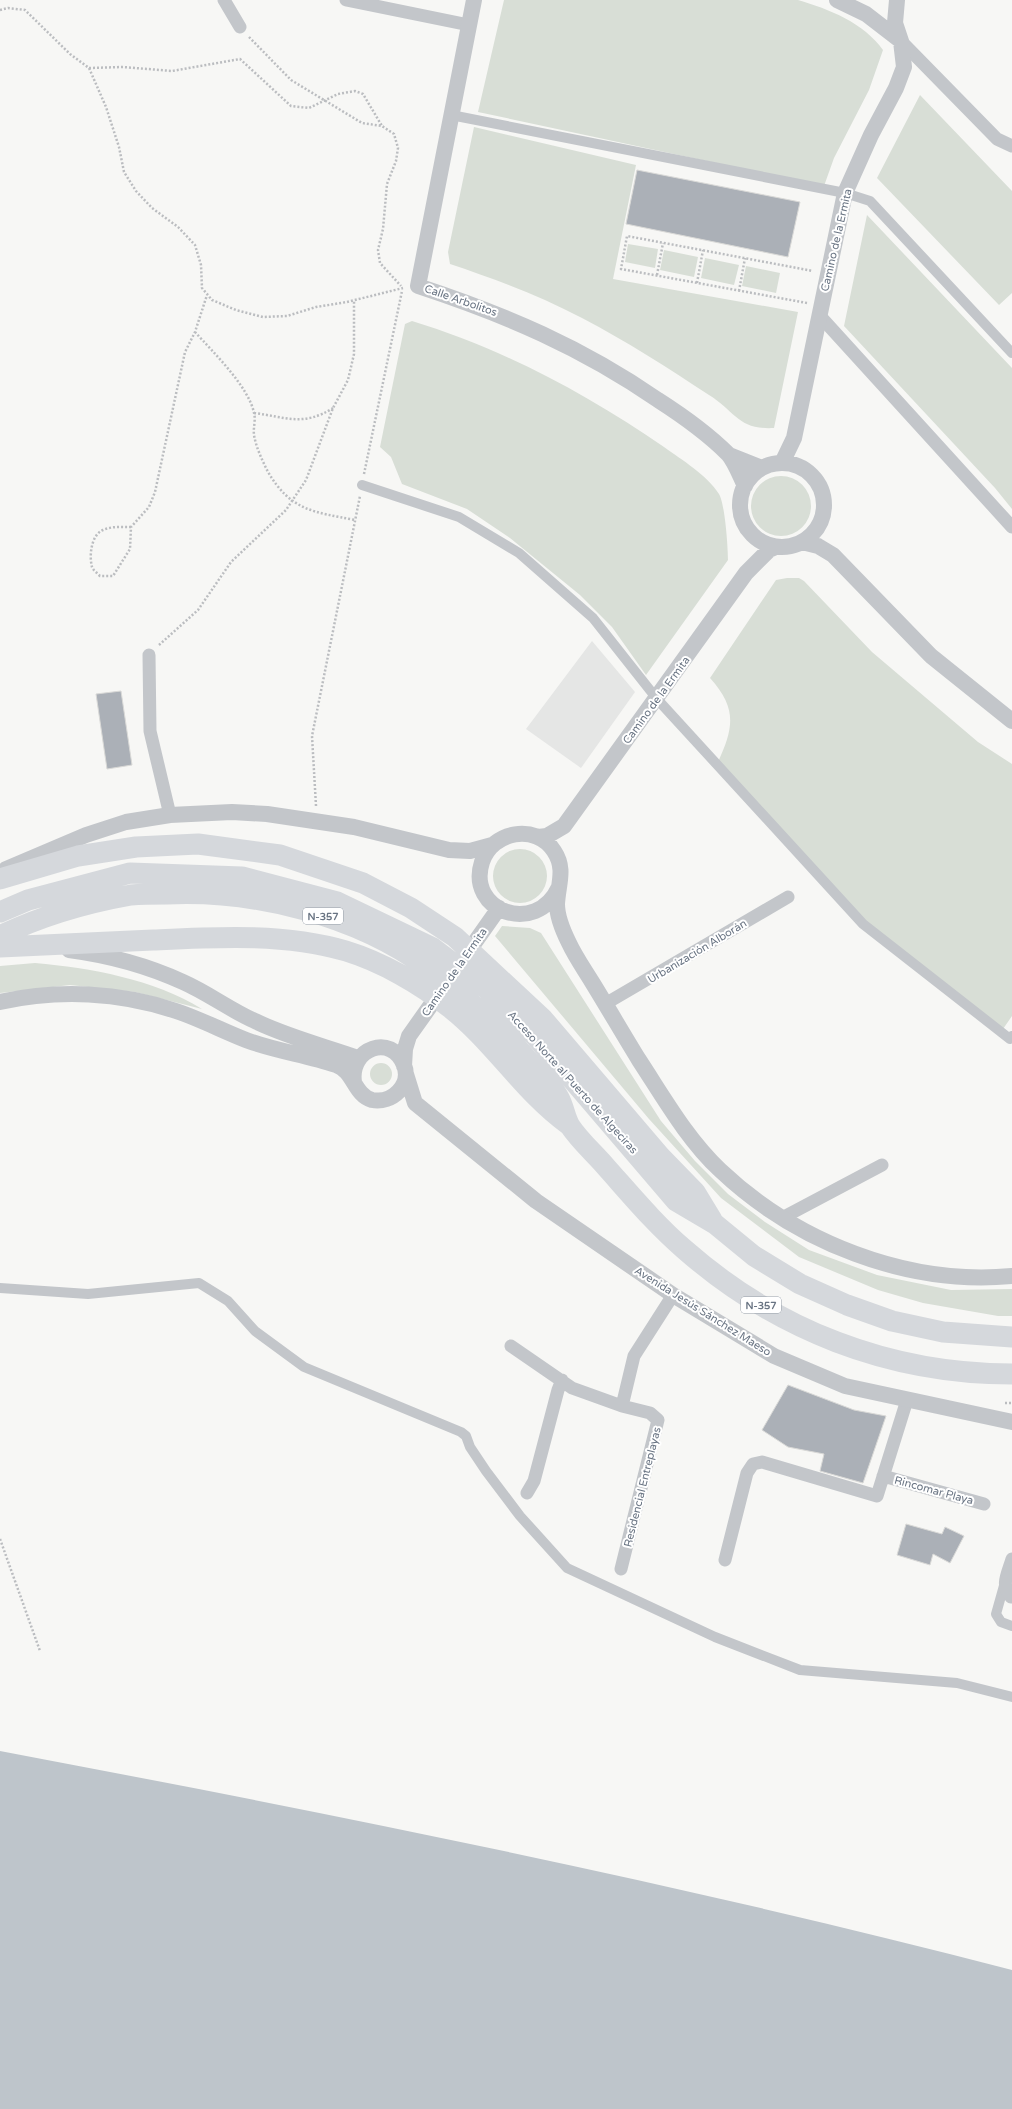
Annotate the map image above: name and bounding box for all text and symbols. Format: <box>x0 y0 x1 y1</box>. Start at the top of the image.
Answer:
street label: Camino de la Ermita <box>818 187 855 293</box>
street label: Calle Arbolitos <box>423 282 499 319</box>
street label: Camino de la Ermita <box>620 654 693 747</box>
road number: N-357 <box>303 908 343 924</box>
street label: Urbanización Alborán <box>645 917 749 986</box>
street label: Camino de la Ermita <box>419 926 490 1019</box>
street label: Acceso Norte al Puerto de Algeciras <box>505 1008 640 1156</box>
street label: Avenida Jesús Sánchez Maeso <box>632 1264 774 1359</box>
road number: N-357 <box>741 1297 781 1313</box>
street label: Residencial Entreplayas <box>621 1426 664 1549</box>
street label: Rincomar Playa <box>893 1474 975 1507</box>

